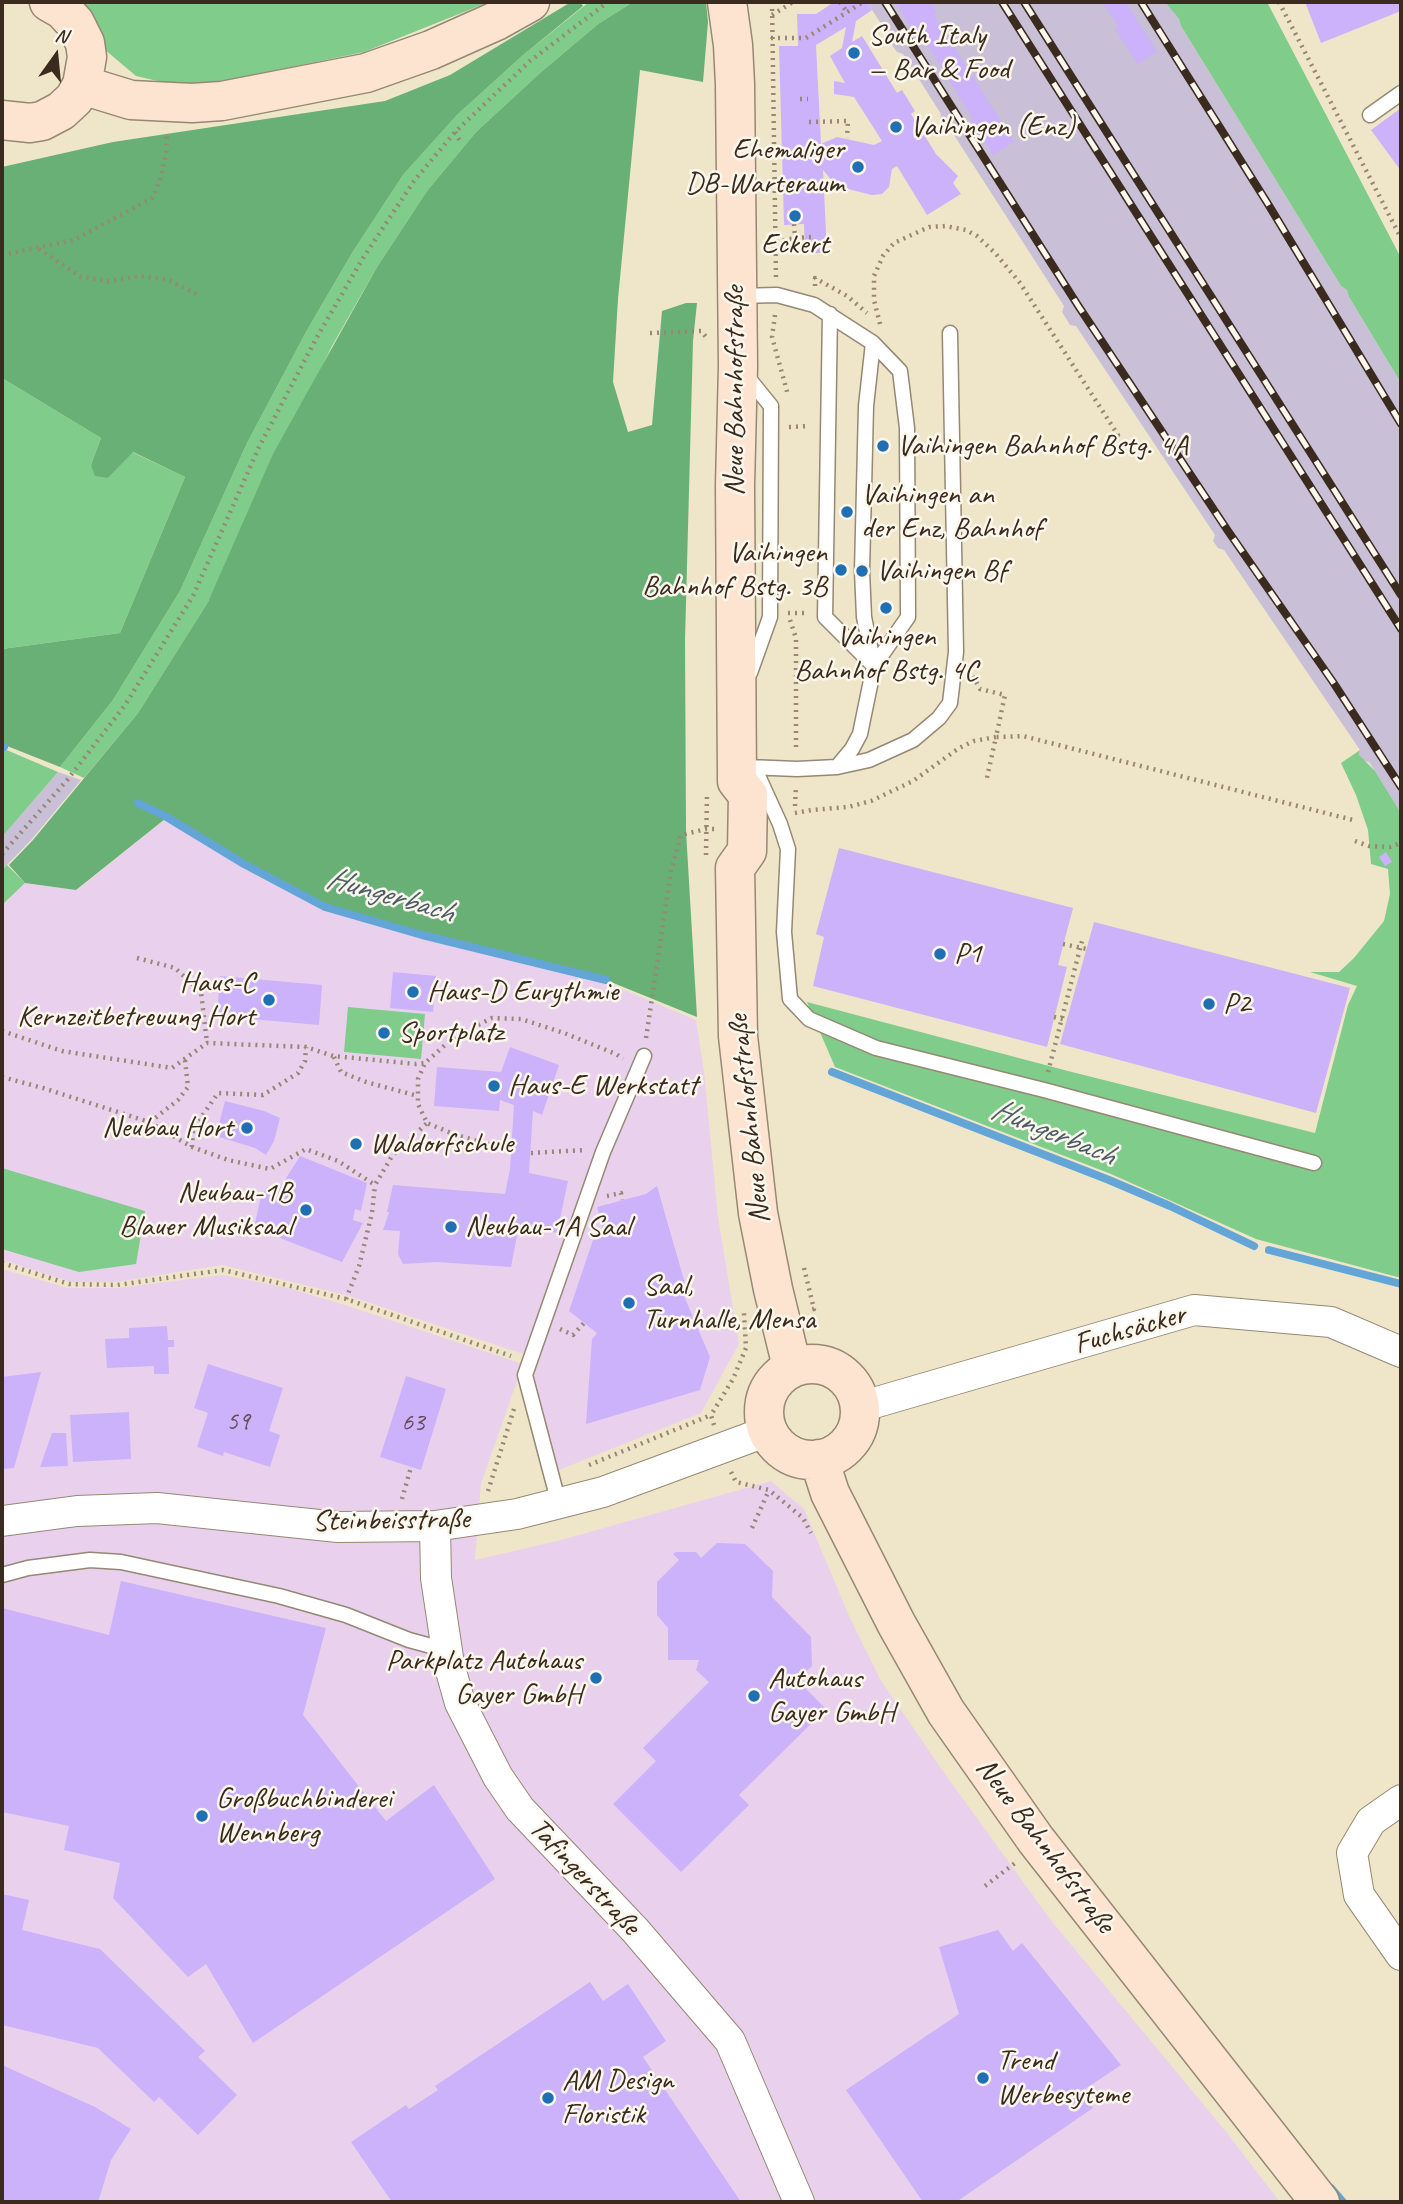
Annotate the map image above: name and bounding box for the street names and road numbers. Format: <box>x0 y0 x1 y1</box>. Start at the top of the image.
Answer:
street label: Neue Bahnhofstraße <box>717 286 753 496</box>
street label: Neue Bahnhofstraße <box>721 1013 779 1225</box>
street label: Fuchsäcker <box>1070 1297 1190 1363</box>
street label: Steinbeisstraße <box>312 1502 470 1540</box>
street label: Neue Bahnhofstraße <box>967 1751 1123 1941</box>
street label: Tafingerstraße <box>521 1811 647 1943</box>

